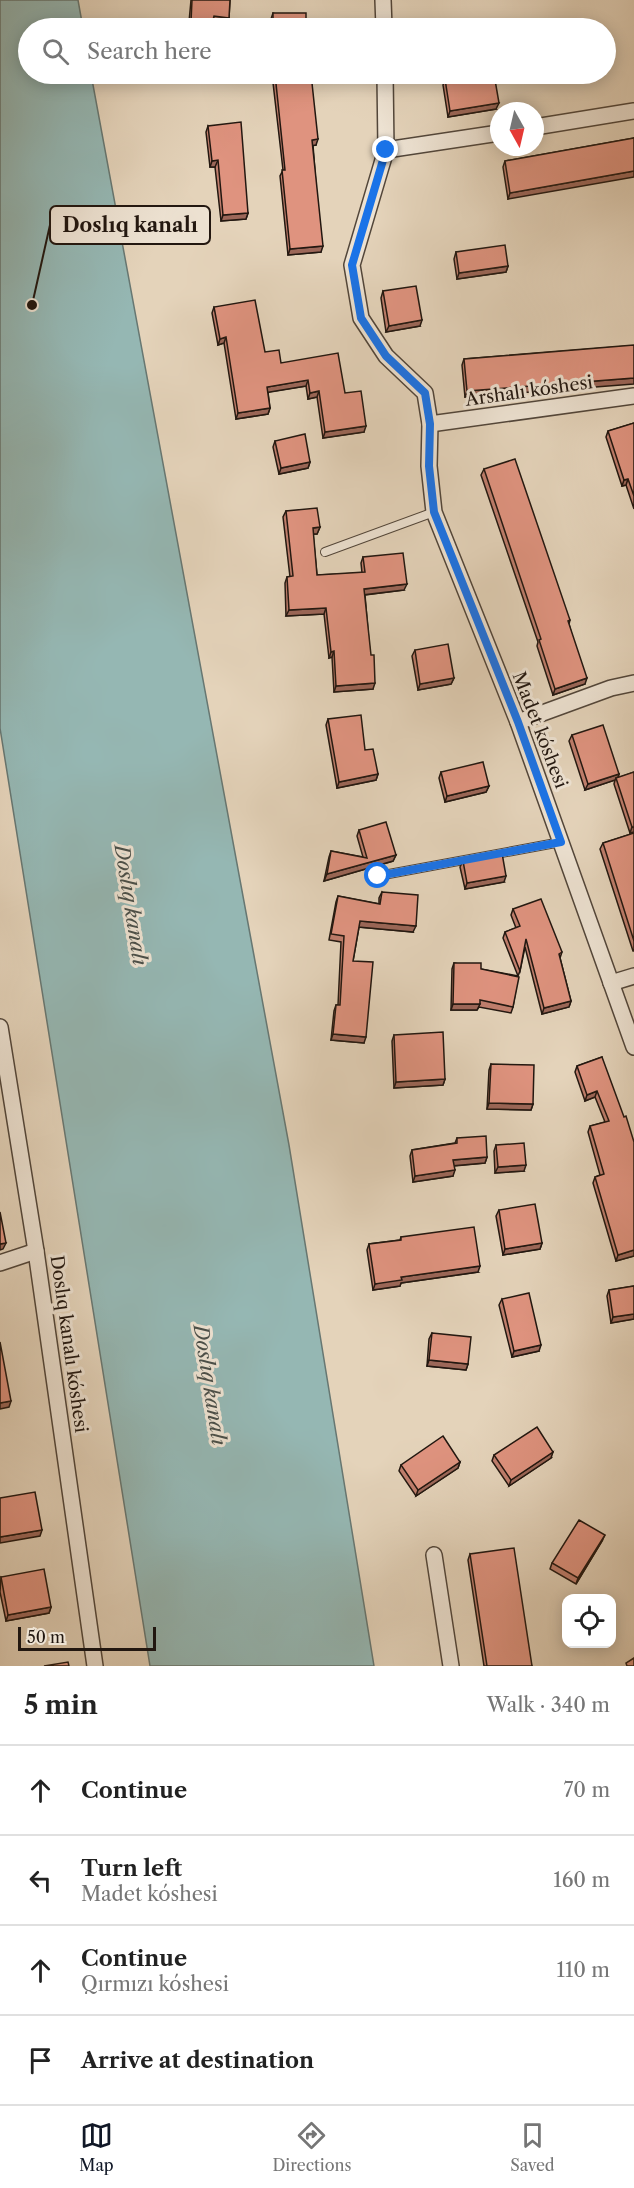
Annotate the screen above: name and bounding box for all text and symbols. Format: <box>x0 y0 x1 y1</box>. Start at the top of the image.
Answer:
search box <box>18 18 616 84</box>
icon: search <box>39 35 72 68</box>
text: Search here <box>87 38 212 65</box>
north arrow <box>490 102 544 156</box>
route end <box>372 136 398 162</box>
callout: Doslıq kanalı <box>50 206 210 244</box>
text: Doslıq kanalı <box>62 213 198 237</box>
street label: Arshalı kóshesi <box>463 371 595 411</box>
street label: Madet kóshesi <box>508 669 572 792</box>
water label: Doslıq kanalı <box>109 841 152 967</box>
route start <box>364 862 390 888</box>
street label: Doslıq kanalı kóshesi <box>46 1254 92 1435</box>
water label: Doslıq kanalı <box>188 1321 231 1447</box>
map controls <box>562 1594 616 1648</box>
button: locate <box>562 1594 616 1648</box>
scale bar <box>18 1624 156 1652</box>
text: 50 m <box>27 1627 65 1647</box>
text: 5 min <box>24 1689 98 1721</box>
text: Walk · 340 m <box>487 1693 610 1717</box>
icon: ahead <box>24 1774 57 1807</box>
text: Continue <box>81 1777 187 1804</box>
text: 70 m <box>564 1778 610 1802</box>
text: Turn left <box>81 1855 182 1882</box>
icon: left <box>24 1864 57 1897</box>
text: 160 m <box>553 1868 610 1892</box>
text: Madet kóshesi <box>81 1882 218 1906</box>
text: Continue <box>81 1945 187 1972</box>
icon: ahead <box>24 1954 57 1987</box>
text: 110 m <box>557 1958 610 1982</box>
text: Qırmızı kóshesi <box>81 1972 229 1996</box>
icon: arrive <box>24 2044 57 2077</box>
text: Arrive at destination <box>81 2047 314 2074</box>
tab: Map <box>79 2119 114 2175</box>
tab: Directions <box>272 2119 351 2175</box>
tab: Saved <box>510 2119 555 2175</box>

